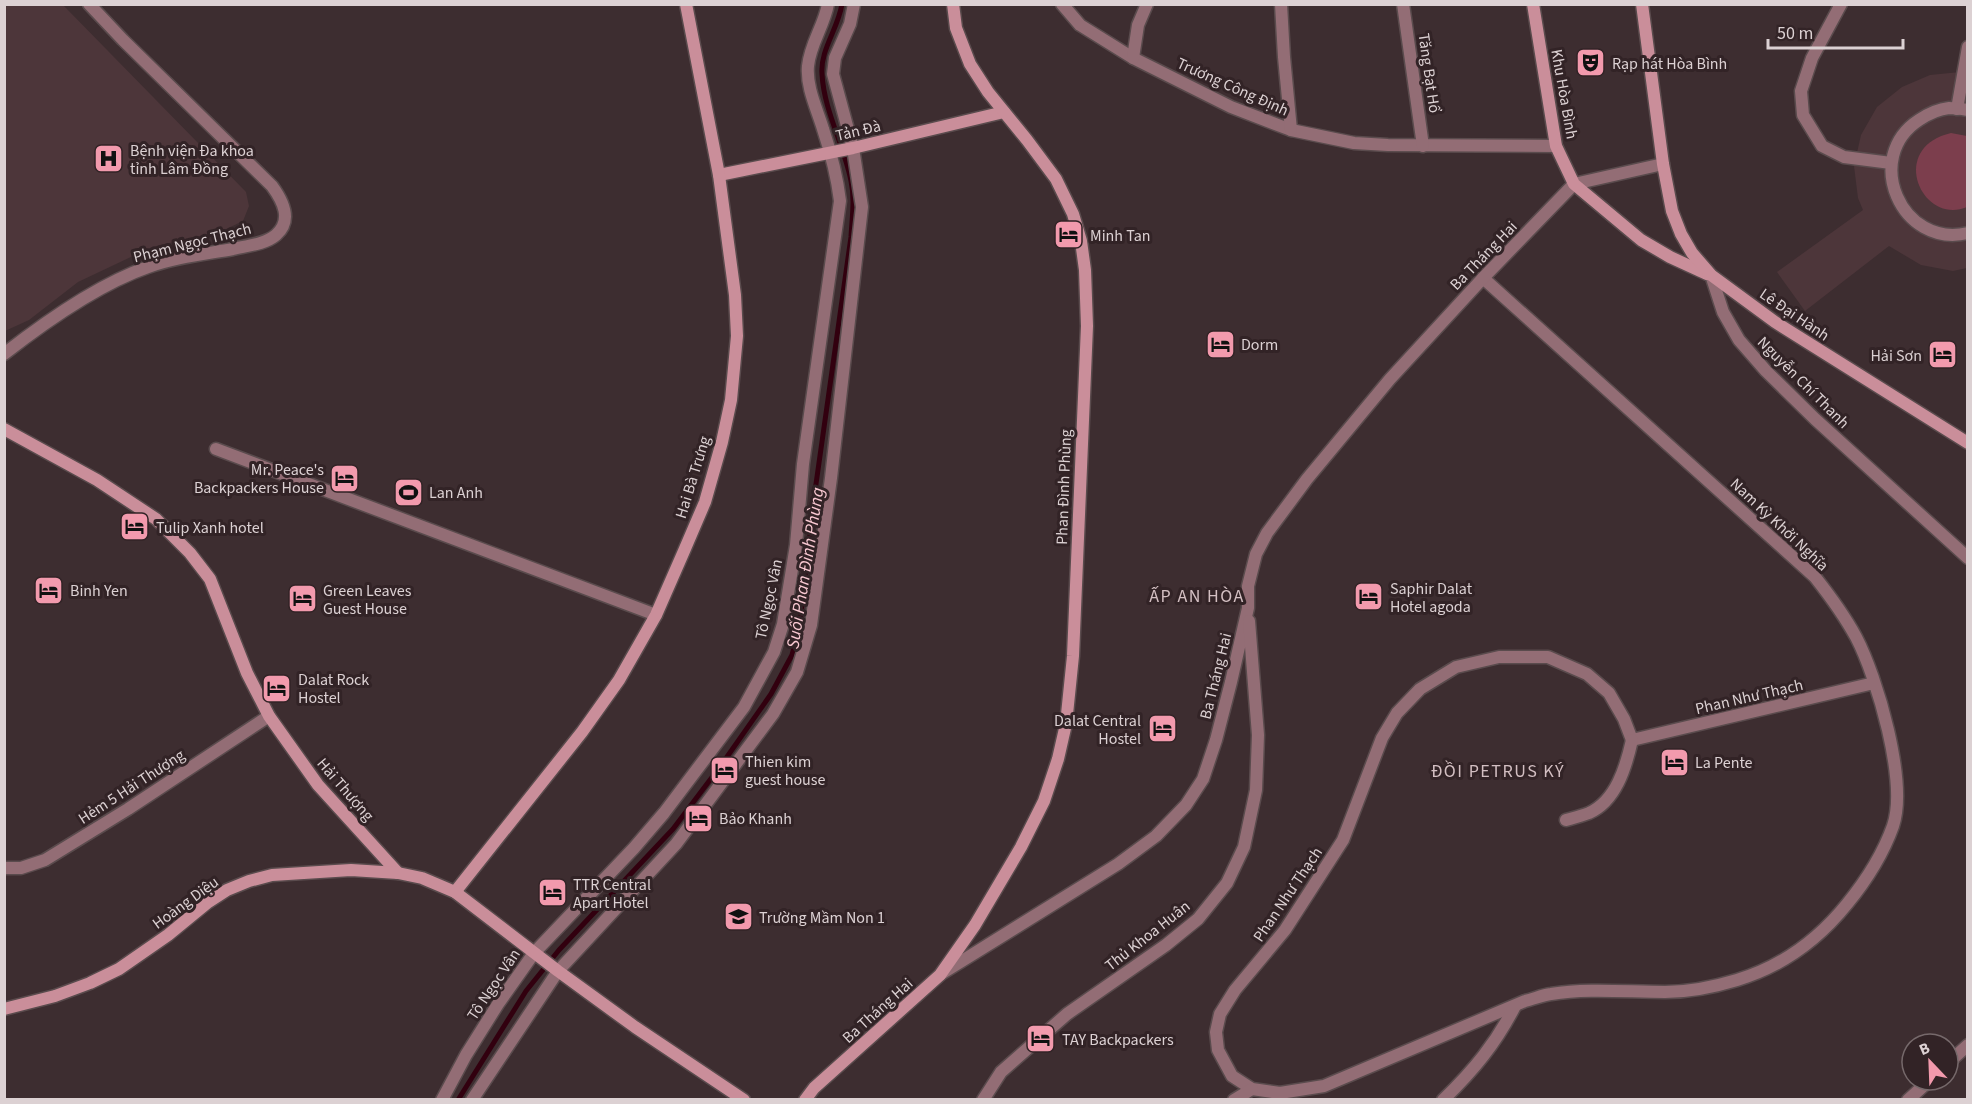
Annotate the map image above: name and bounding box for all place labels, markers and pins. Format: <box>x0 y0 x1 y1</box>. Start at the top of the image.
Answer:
theatre icon: Rạp hát Hòa Bình <box>1575 47 1607 79</box>
place label: Rạp hát Hòa Bình <box>1612 53 1727 75</box>
place label: Bệnh viện Đa khoa tỉnh Lâm Đồng <box>130 140 254 180</box>
hospital icon: Bệnh viện Đa khoa tỉnh Lâm Đồng <box>93 143 125 175</box>
hotel icon: Minh Tan <box>1053 219 1085 251</box>
place label: Minh Tan <box>1090 225 1150 247</box>
hotel icon: Dorm <box>1204 328 1236 360</box>
place label: Dorm <box>1241 334 1278 356</box>
hotel icon: Hải Sơn <box>1927 339 1959 371</box>
place label: Hải Sơn <box>1870 345 1922 367</box>
place label: Mr. Peace's Backpackers House <box>194 459 324 499</box>
hotel icon: Mr. Peace's Backpackers House <box>329 462 361 494</box>
sports icon: Lan Anh <box>392 476 424 508</box>
place label: Lan Anh <box>429 482 483 504</box>
hotel icon: Tulip Xanh hotel <box>119 511 151 543</box>
place label: Tulip Xanh hotel <box>156 517 264 539</box>
hotel icon: Binh Yen <box>33 574 65 606</box>
place label: Saphir Dalat Hotel agoda <box>1390 578 1473 618</box>
place label: Binh Yen <box>70 580 128 602</box>
place label: Green Leaves Guest House <box>323 580 412 620</box>
hotel icon: Saphir Dalat Hotel agoda <box>1353 581 1385 613</box>
hotel icon: Green Leaves Guest House <box>286 583 318 615</box>
place label: Dalat Rock Hostel <box>298 669 369 709</box>
hotel icon: Dalat Rock Hostel <box>261 672 293 704</box>
place label: Dalat Central Hostel <box>1054 710 1141 750</box>
hotel icon: Dalat Central Hostel <box>1146 713 1178 745</box>
hotel icon: La Pente <box>1658 746 1690 778</box>
place label: Thien kim guest house <box>745 751 825 791</box>
place label: La Pente <box>1695 752 1753 774</box>
hotel icon: Thien kim guest house <box>708 754 740 786</box>
hotel icon: Bảo Khanh <box>682 802 714 834</box>
place label: Bảo Khanh <box>719 808 792 830</box>
place label: TTR Central Apart Hotel <box>573 874 651 914</box>
hotel icon: TTR Central Apart Hotel <box>536 877 568 909</box>
school or university icon: Trường Mầm Non 1 <box>722 901 754 933</box>
place label: Trường Mầm Non 1 <box>759 907 885 929</box>
hotel icon: TAY Backpackers <box>1025 1023 1057 1055</box>
place label: TAY Backpackers <box>1062 1029 1174 1051</box>

